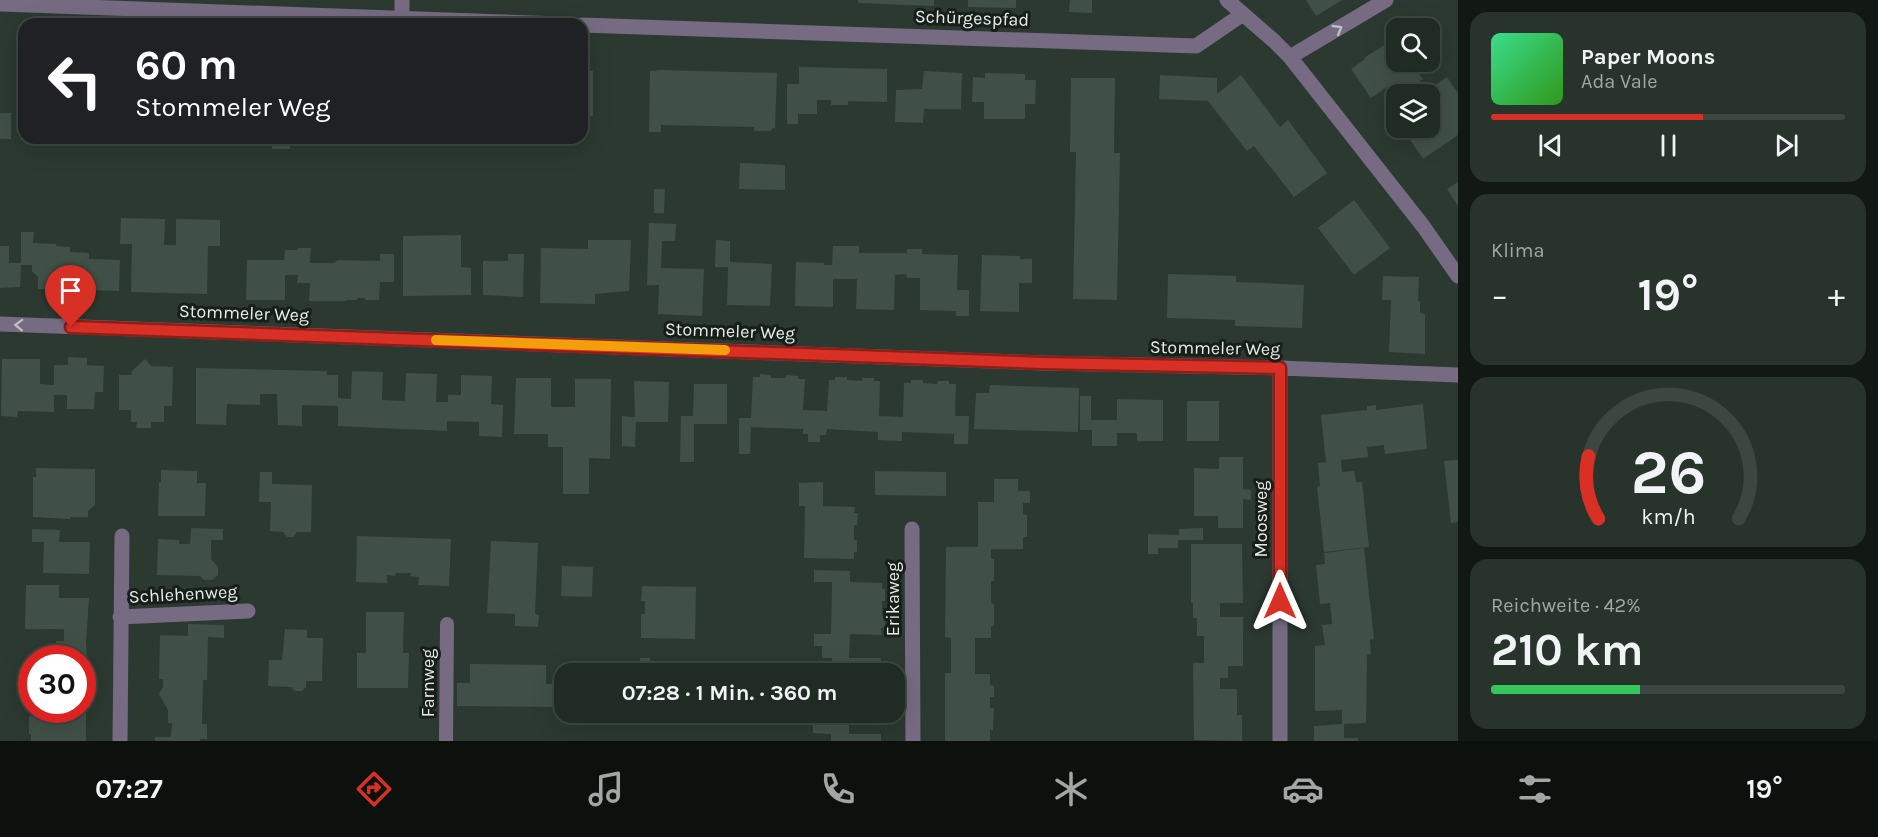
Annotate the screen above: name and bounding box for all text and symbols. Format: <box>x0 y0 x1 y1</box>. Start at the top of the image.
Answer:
street label: Schürgespfad <box>915 5 1029 31</box>
map controls <box>1386 18 1440 138</box>
button: search <box>1386 18 1440 72</box>
one-way arrow <box>1332 24 1342 36</box>
text: 60 m <box>135 40 238 90</box>
icon: left <box>36 42 114 120</box>
text: Paper Moons <box>1581 44 1715 70</box>
text: Ada Vale <box>1581 70 1658 93</box>
button: layers <box>1386 84 1440 138</box>
text: Stommeler Weg <box>135 91 331 123</box>
icon: previous <box>1534 129 1567 162</box>
icon: pause <box>1652 129 1685 162</box>
icon: next <box>1770 129 1803 162</box>
text: Klima <box>1491 239 1544 262</box>
pin <box>45 265 96 327</box>
text: 19° <box>1638 269 1698 321</box>
icon: arrive <box>54 274 87 307</box>
text: − <box>1491 276 1508 314</box>
text: + <box>1828 276 1845 314</box>
street label: Stommeler Weg <box>178 300 310 326</box>
one-way arrow <box>15 318 24 331</box>
street label: Stommeler Weg <box>664 318 796 344</box>
street label: Stommeler Weg <box>1150 336 1280 360</box>
text: 26 <box>1630 436 1706 509</box>
street label: Moosweg <box>1250 481 1272 557</box>
text: km/h <box>1641 504 1695 529</box>
street label: Erikaweg <box>882 562 904 636</box>
position arrow <box>1248 569 1312 633</box>
street label: Schlehenweg <box>128 580 238 608</box>
text: Reichweite · 42% <box>1491 594 1641 617</box>
text: 210 km <box>1491 624 1643 676</box>
speed limit sign: 30 <box>18 645 96 723</box>
street label: Farnweg <box>417 649 439 717</box>
text: 07:28 · 1 Min. · 360 m <box>622 680 837 706</box>
icon: directions <box>353 768 395 810</box>
icon: music <box>585 768 627 810</box>
icon: phone <box>817 768 859 810</box>
icon: climate <box>1050 768 1092 810</box>
icon: car <box>1282 768 1324 810</box>
icon: filters <box>1514 768 1556 810</box>
text: 07:27 <box>95 773 163 805</box>
text: 19° <box>1746 773 1783 805</box>

